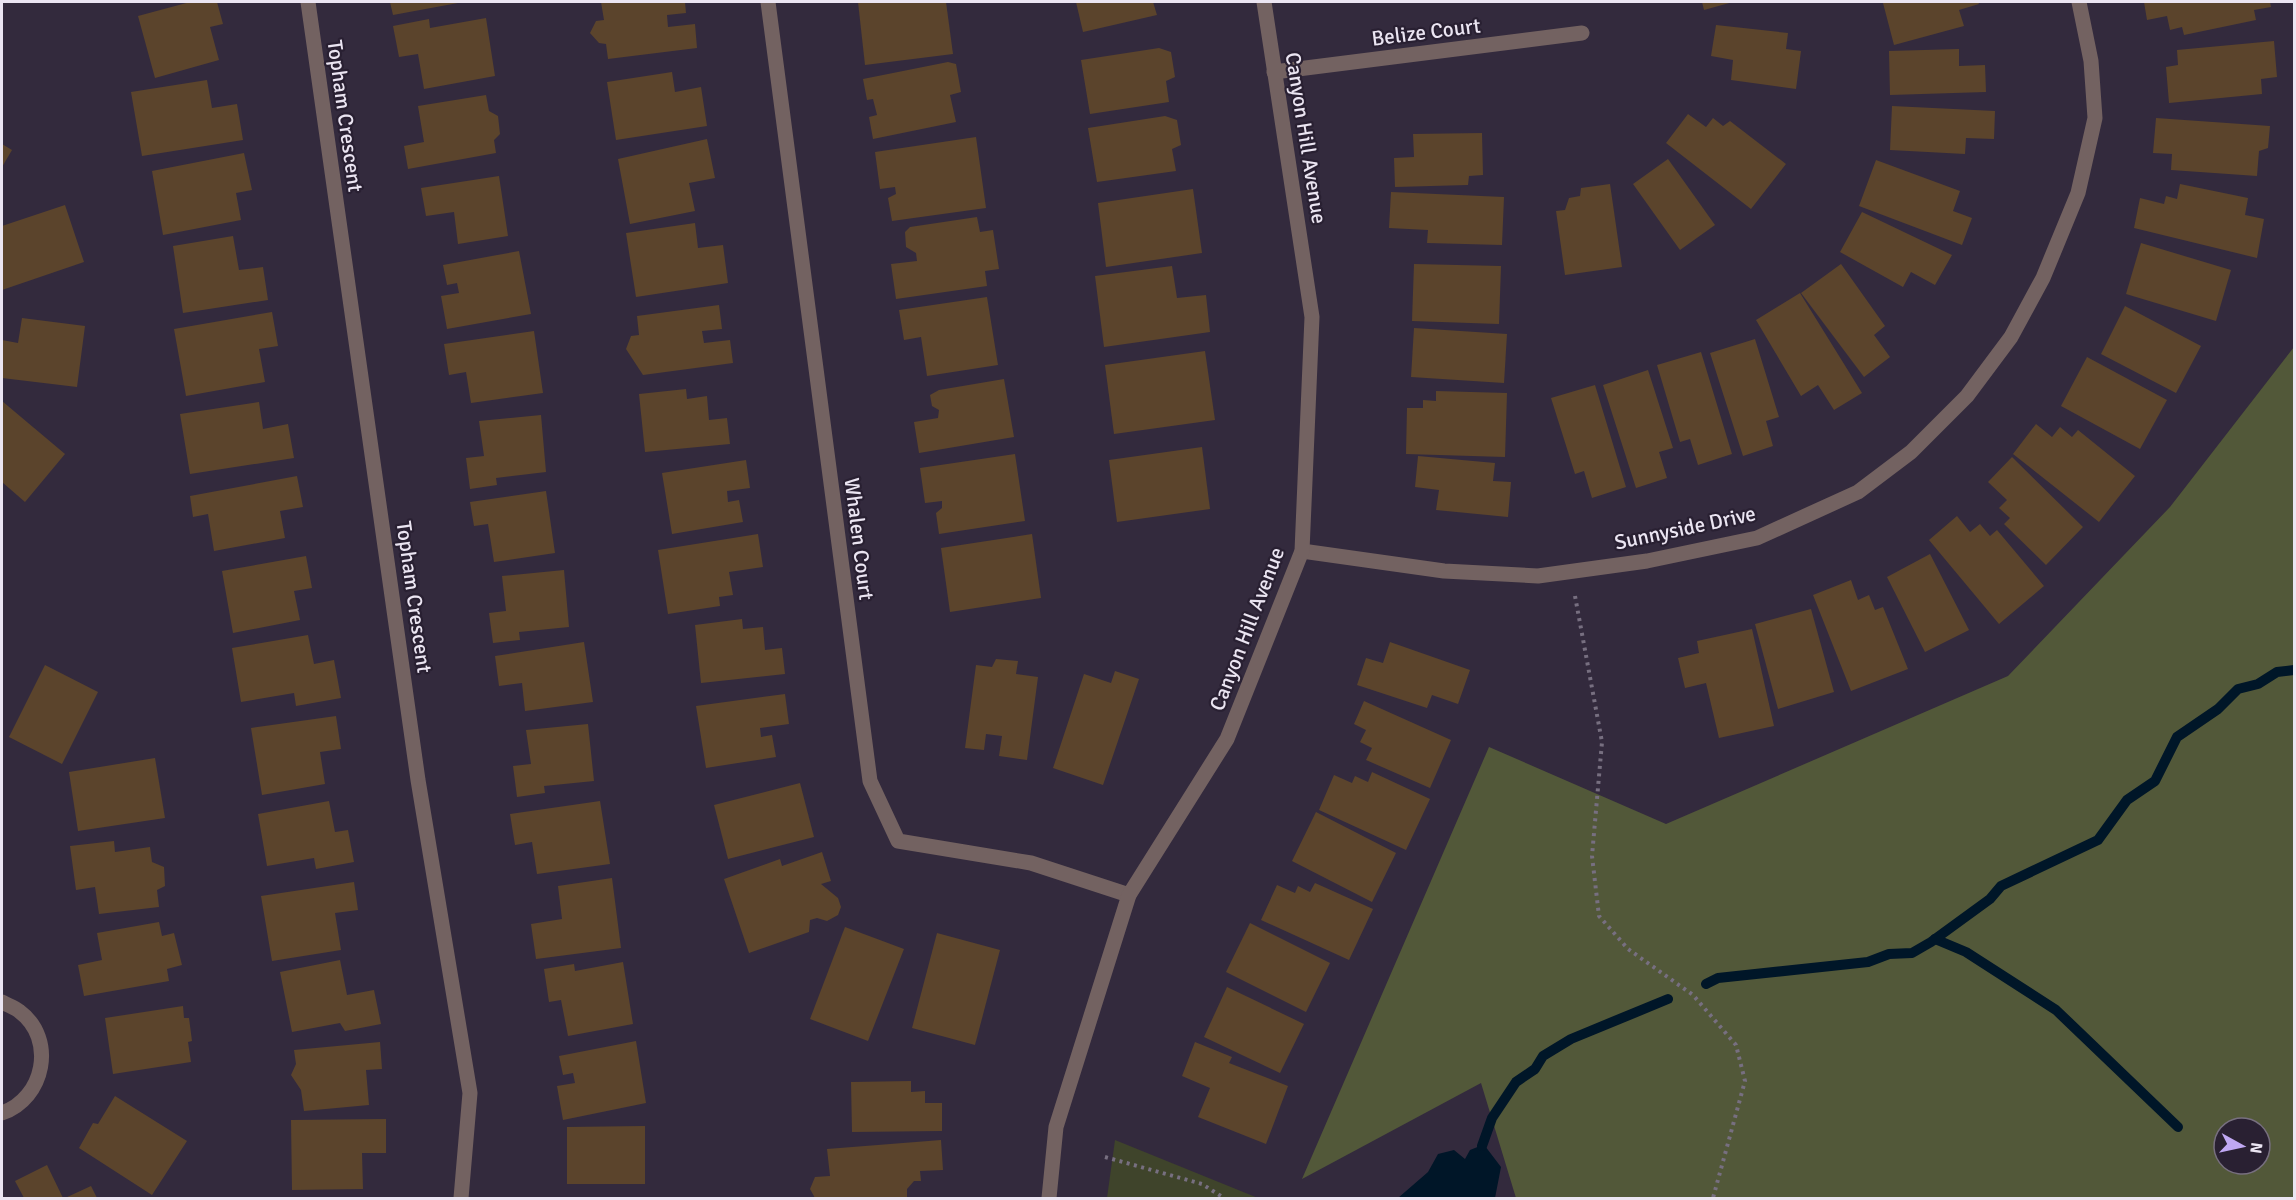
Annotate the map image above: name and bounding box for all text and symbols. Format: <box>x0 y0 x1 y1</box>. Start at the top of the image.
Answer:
street label: Belize Court <box>1370 12 1482 52</box>
street label: Topham Crescent <box>321 38 369 194</box>
street label: Canyon Hill Avenue <box>1280 50 1332 226</box>
street label: Whalen Court <box>839 476 879 602</box>
street label: Sunnyside Drive <box>1612 500 1758 556</box>
street label: Topham Crescent <box>390 519 438 675</box>
street label: Canyon Hill Avenue <box>1204 544 1290 714</box>
north arrow <box>2212 1116 2272 1176</box>
text: N <box>2245 1141 2267 1155</box>

